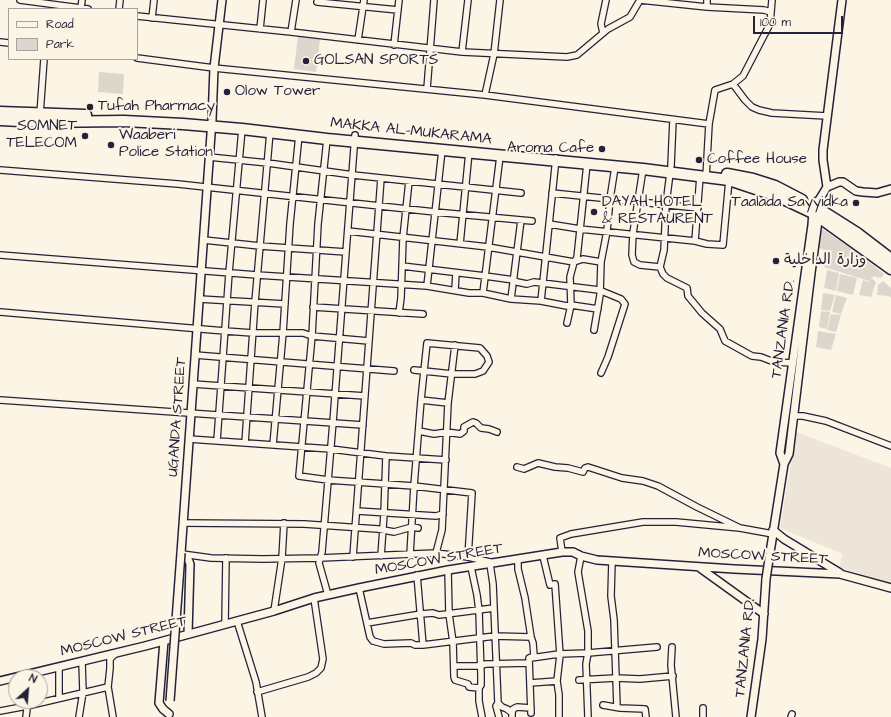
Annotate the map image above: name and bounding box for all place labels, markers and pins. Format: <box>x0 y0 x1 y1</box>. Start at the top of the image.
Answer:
place label: GOLSAN SPORTS <box>314 52 438 70</box>
marker: GOLSAN SPORTS <box>301 56 311 66</box>
place label: Olow Tower <box>235 83 320 101</box>
marker: Olow Tower <box>222 87 232 97</box>
place label: Tufah Pharmacy <box>98 98 215 116</box>
marker: Tufah Pharmacy <box>85 102 95 112</box>
place label: SOMNET TELECOM <box>6 118 77 153</box>
place label: Waaberi Police Station <box>119 127 213 162</box>
marker: SOMNET TELECOM <box>80 131 90 141</box>
marker: Waaberi Police Station <box>106 140 116 150</box>
place label: Aroma Cafe <box>507 140 594 158</box>
marker: Aroma Cafe <box>597 144 607 154</box>
place label: Coffee House <box>707 151 807 169</box>
marker: Coffee House <box>694 155 704 165</box>
place label: DAYAH HOTEL & RESTAURENT <box>602 194 713 229</box>
place label: Taalada Sayyidka <box>732 194 848 212</box>
marker: Taalada Sayyidka <box>851 198 861 208</box>
marker: DAYAH HOTEL & RESTAURENT <box>589 207 599 217</box>
place label: وزارة الداخلية <box>784 252 866 270</box>
marker: وزارة الداخلية <box>771 256 781 266</box>

